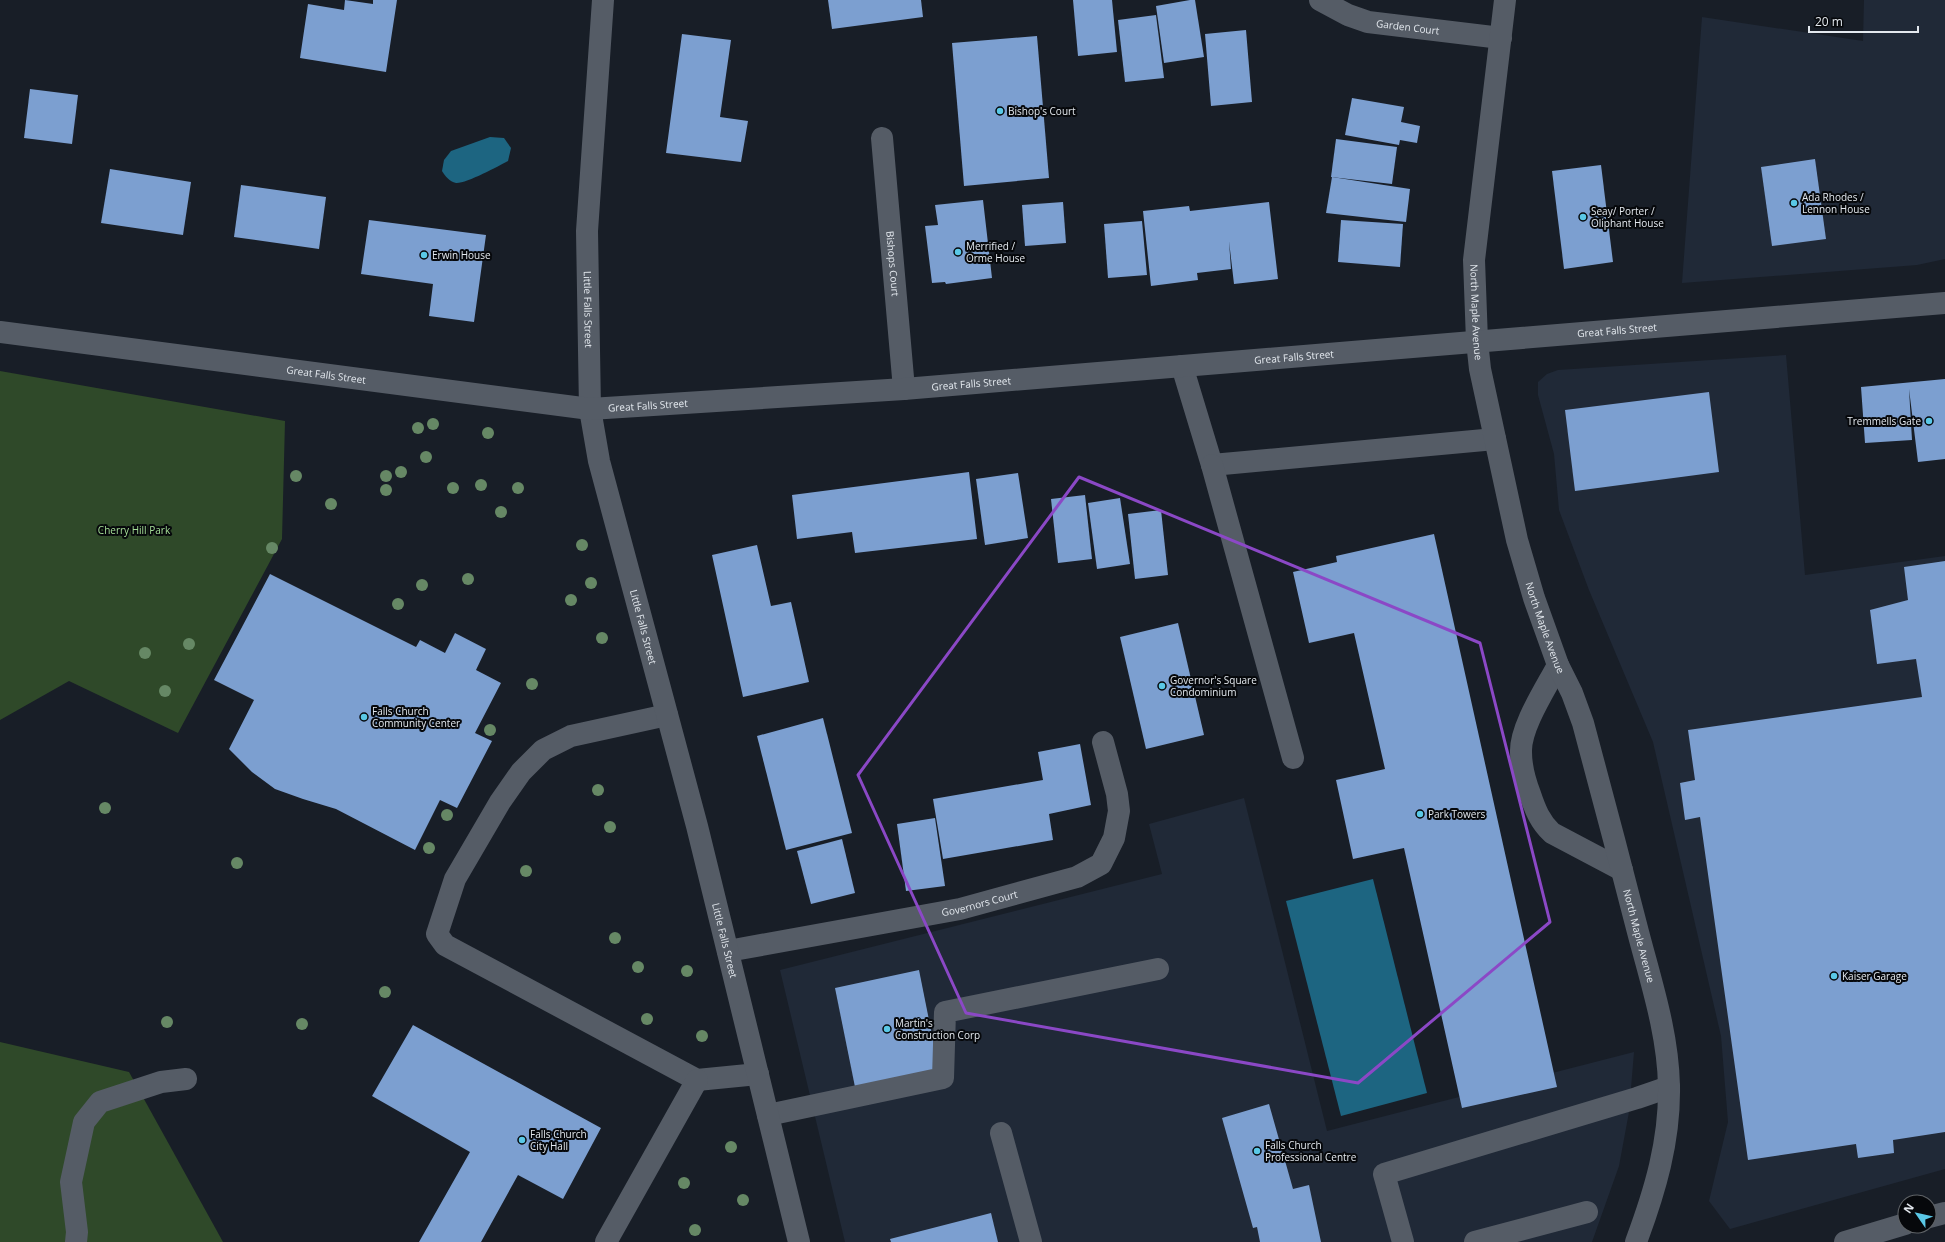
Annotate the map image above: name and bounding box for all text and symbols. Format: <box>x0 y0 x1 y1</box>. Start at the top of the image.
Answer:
scale bar <box>1809 8 1918 34</box>
text: 20 m <box>1815 13 1843 30</box>
street label: Garden Court <box>1375 16 1441 38</box>
place label: Bishop's Court <box>1008 104 1076 118</box>
marker: Bishop's Court <box>995 106 1005 116</box>
place label: Ada Rhodes / Lennon House <box>1802 190 1870 216</box>
marker: Ada Rhodes / Lennon House <box>1789 198 1799 208</box>
place label: Seay/ Porter / Oliphant House <box>1591 204 1664 230</box>
marker: Seay/ Porter / Oliphant House <box>1578 212 1588 222</box>
street label: Bishops Court <box>883 230 903 297</box>
place label: Merrified / Orme House <box>966 239 1026 265</box>
marker: Merrified / Orme House <box>953 247 963 257</box>
place label: Erwin House <box>432 248 491 262</box>
marker: Erwin House <box>419 250 429 260</box>
street label: North Maple Avenue <box>1467 264 1486 361</box>
street label: Little Falls Street <box>581 271 596 348</box>
street label: Great Falls Street <box>1577 320 1658 340</box>
street label: Great Falls Street <box>1254 346 1335 367</box>
street label: Great Falls Street <box>286 362 367 387</box>
street label: Great Falls Street <box>931 373 1012 394</box>
street label: Great Falls Street <box>608 396 689 415</box>
place label: Tremmells Gate <box>1847 414 1921 428</box>
marker: Tremmells Gate <box>1924 416 1934 426</box>
park label: Cherry Hill Park <box>98 523 171 537</box>
street label: North Maple Avenue <box>1523 580 1568 676</box>
street label: Little Falls Street <box>627 588 660 666</box>
place label: Governor's Square Condominium <box>1170 673 1257 699</box>
marker: Governor's Square Condominium <box>1157 681 1167 691</box>
place label: Falls Church Community Center <box>372 704 460 730</box>
marker: Falls Church Community Center <box>359 712 369 722</box>
place label: Park Towers <box>1428 807 1485 821</box>
marker: Park Towers <box>1415 809 1425 819</box>
street label: Governors Court <box>940 887 1019 919</box>
street label: North Maple Avenue <box>1620 887 1658 984</box>
street label: Little Falls Street <box>709 901 741 980</box>
place label: Kaiser Garage <box>1842 969 1907 983</box>
marker: Kaiser Garage <box>1829 971 1839 981</box>
place label: Martin's Construction Corp <box>895 1016 980 1042</box>
marker: Martin's Construction Corp <box>882 1024 892 1034</box>
place label: Falls Church City Hall <box>530 1127 587 1153</box>
marker: Falls Church City Hall <box>517 1135 527 1145</box>
place label: Falls Church Professional Centre <box>1265 1138 1357 1164</box>
marker: Falls Church Professional Centre <box>1252 1146 1262 1156</box>
north arrow <box>1897 1194 1937 1234</box>
text: N <box>1900 1200 1917 1216</box>

